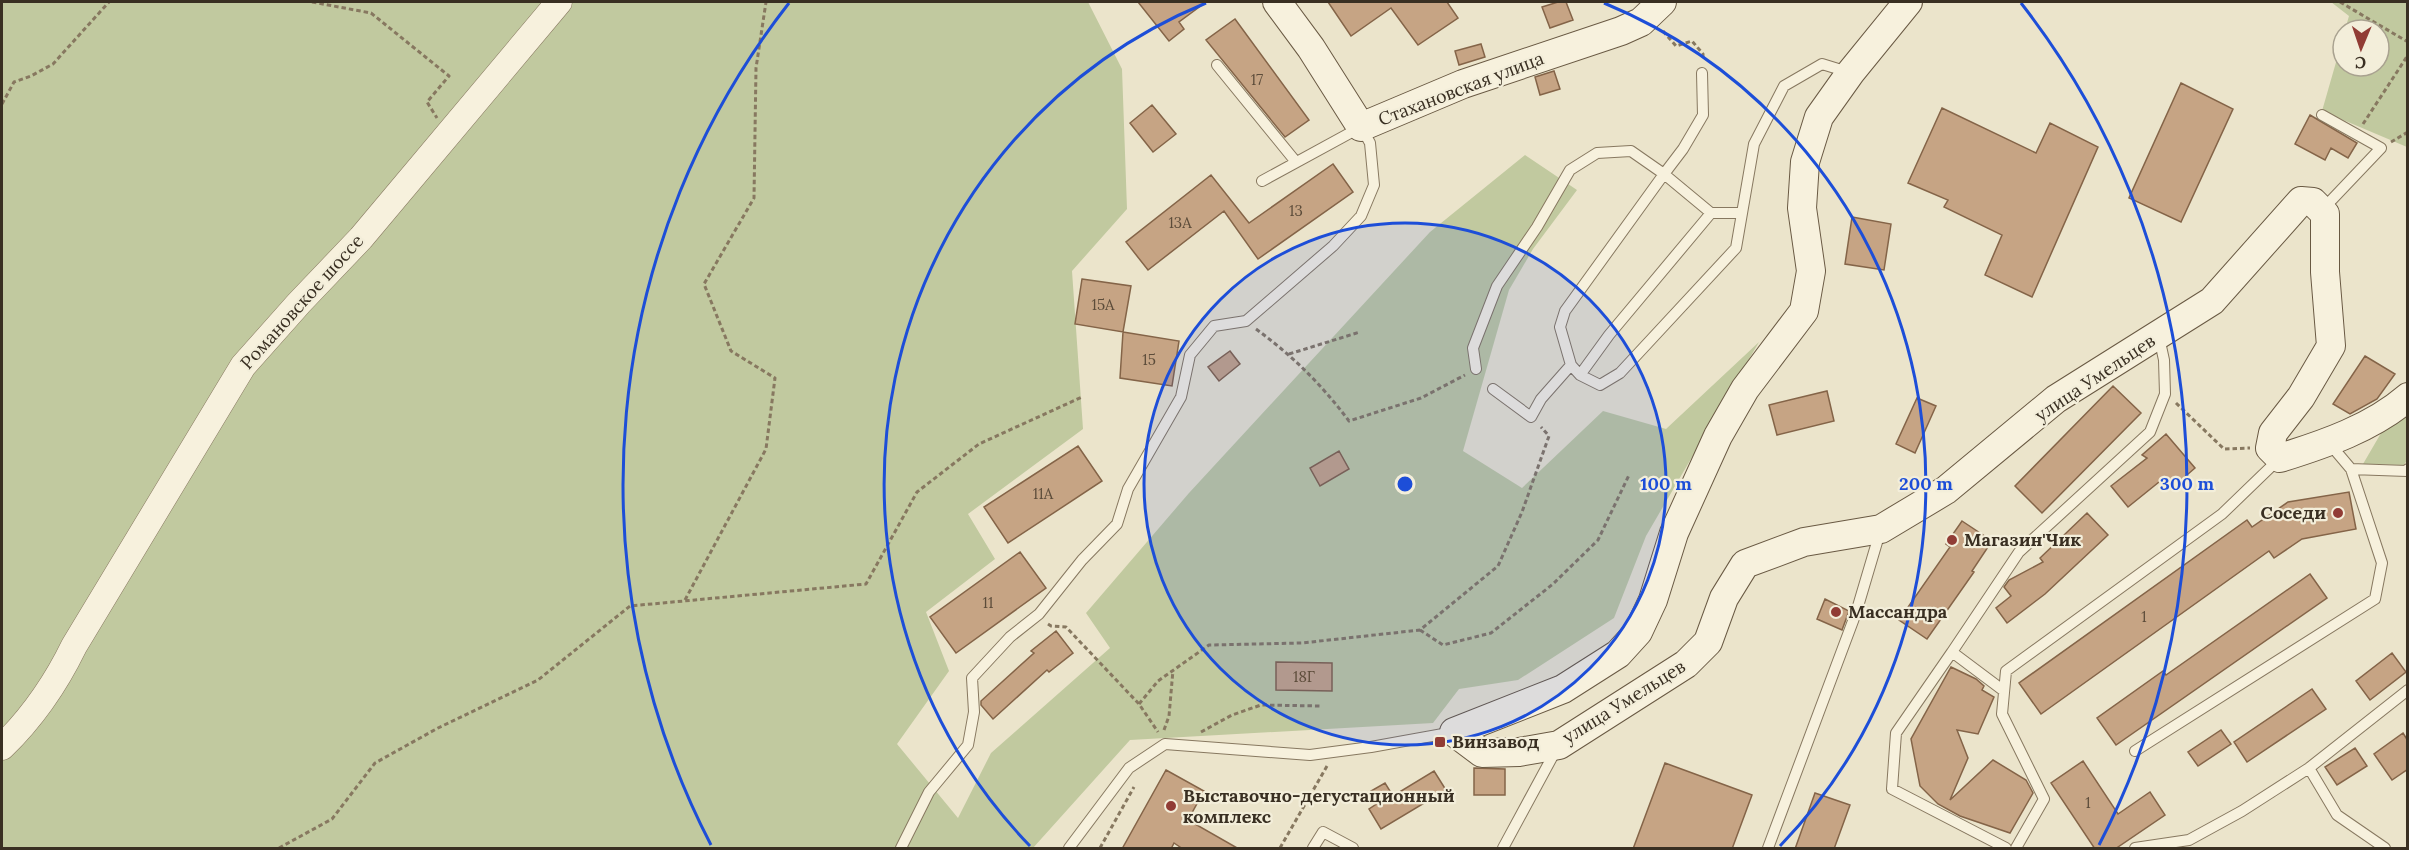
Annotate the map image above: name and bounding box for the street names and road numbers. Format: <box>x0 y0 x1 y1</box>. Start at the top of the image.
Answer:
street label: Стахановская улица <box>1375 46 1547 131</box>
street label: Романовское шоссе <box>235 229 368 374</box>
street label: улица Умельцев <box>2030 329 2159 426</box>
street label: улица Умельцев <box>1558 655 1689 749</box>

